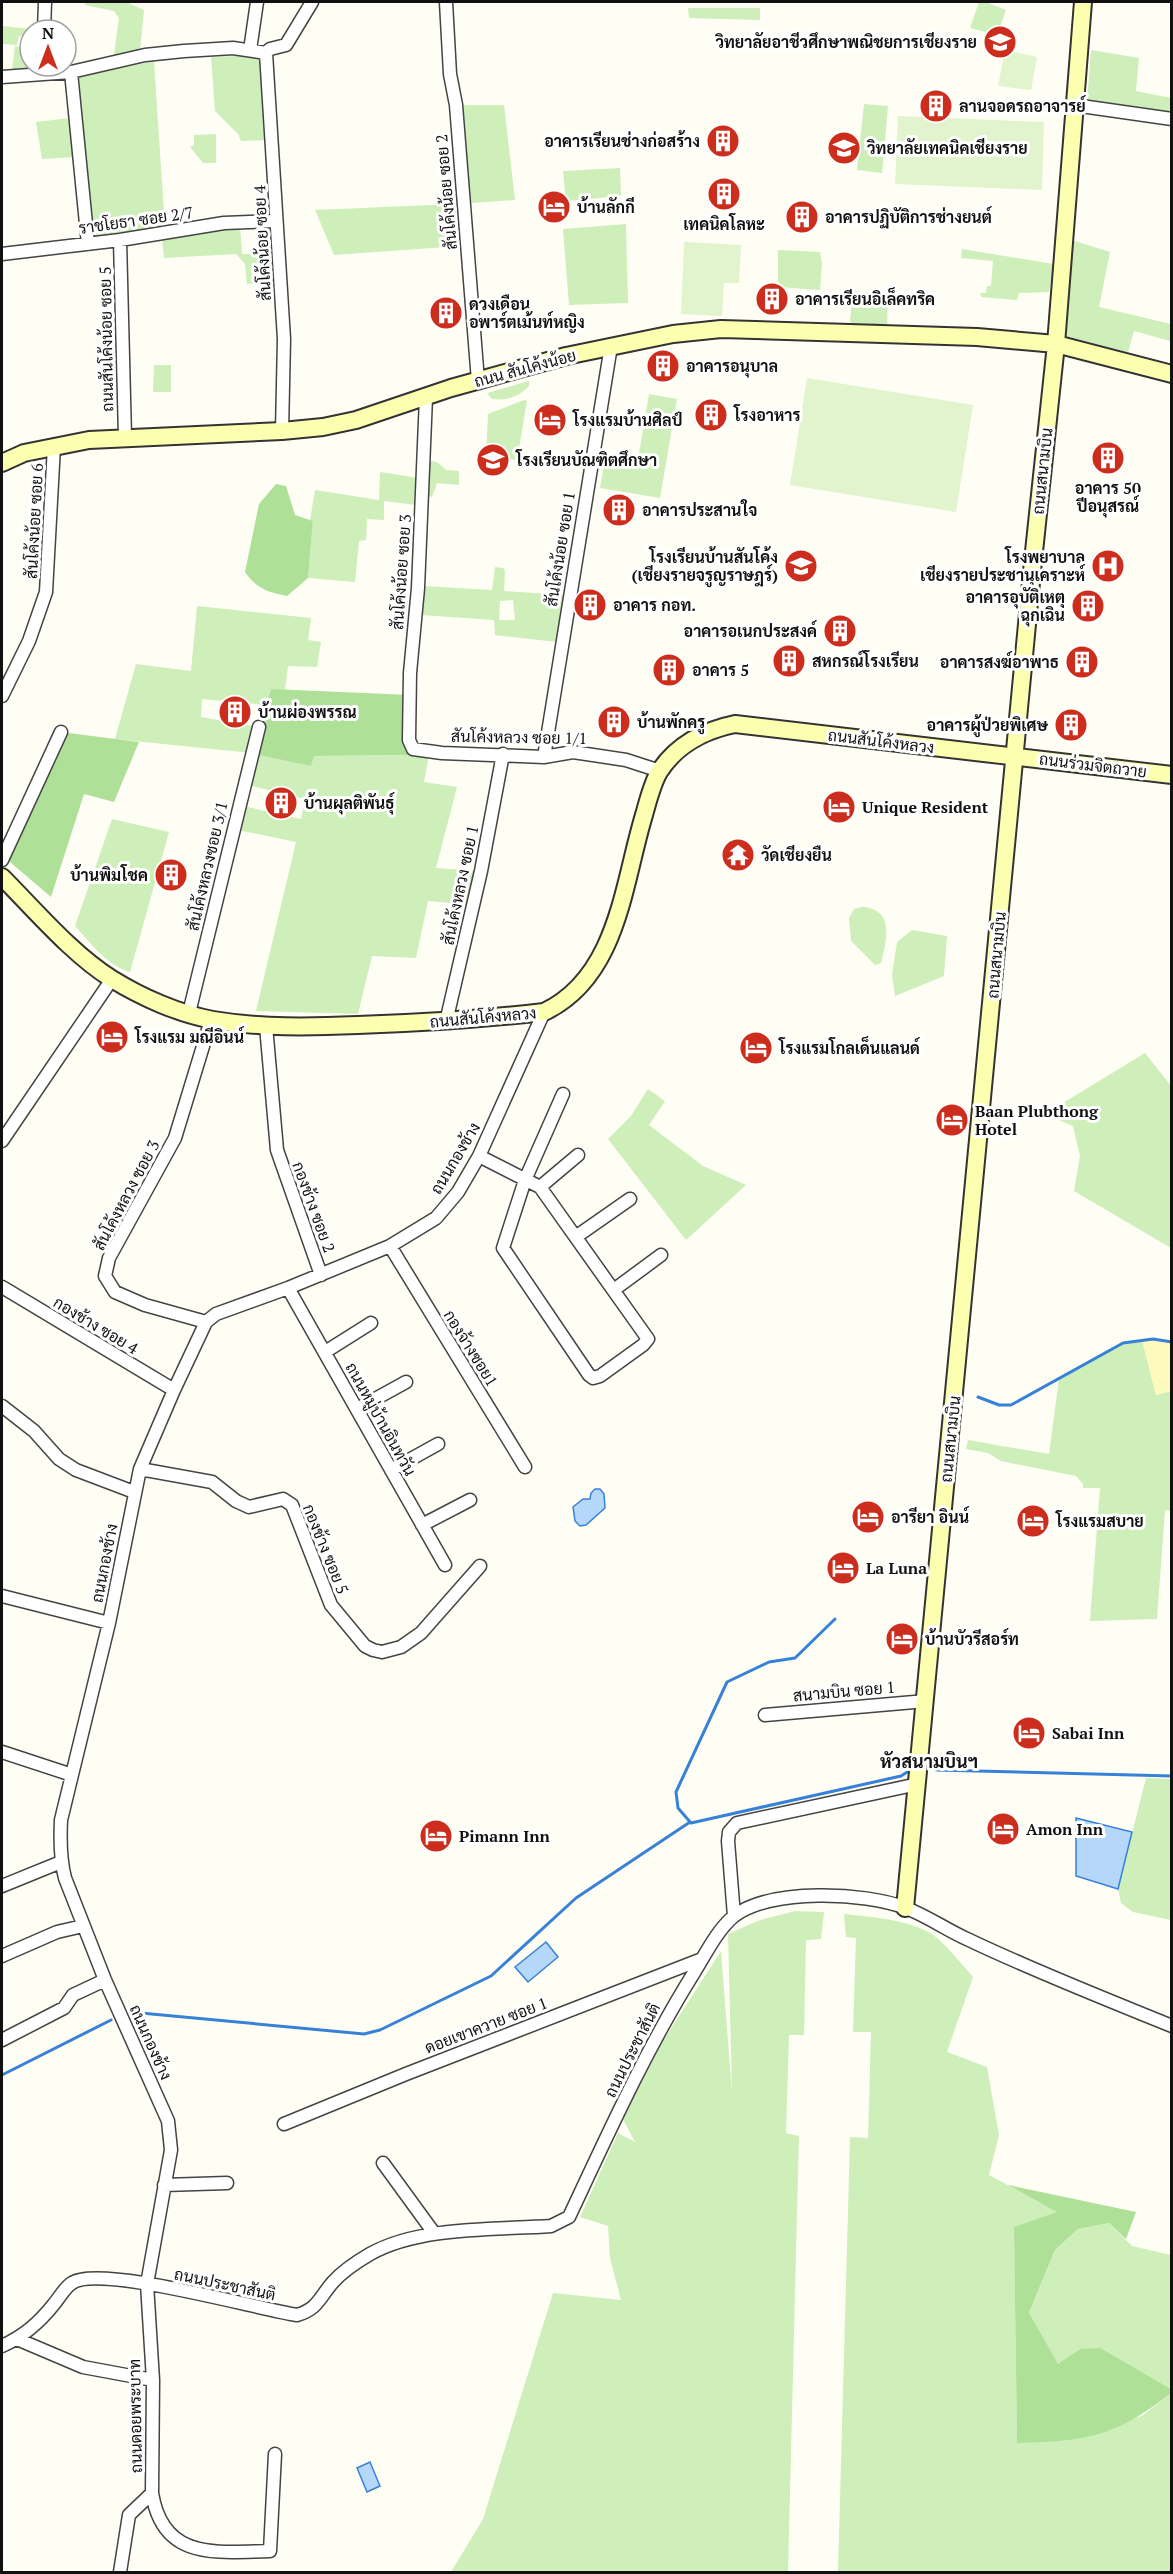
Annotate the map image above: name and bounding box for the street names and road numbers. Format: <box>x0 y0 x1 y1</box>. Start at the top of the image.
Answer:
street label: สันโค้งน้อย ซอย 2 <box>430 133 462 251</box>
street label: สันโค้งน้อย ซอย 4 <box>248 184 276 301</box>
street label: ราชโยธา ซอย 2/7 <box>77 201 195 239</box>
street label: ถนนสันโค้งน้อย ซอย 5 <box>94 266 118 412</box>
street label: ถนน สันโค้งน้อย <box>472 344 578 392</box>
street label: ถนนสนามบิน <box>1027 426 1057 516</box>
street label: สันโค้งน้อย ซอย 6 <box>20 462 48 579</box>
street label: สันโค้งน้อย ซอย 1 <box>540 490 580 608</box>
street label: สันโค้งน้อย ซอย 3 <box>386 513 416 631</box>
street label: ถนนสันโค้งหลวง <box>827 724 935 758</box>
street label: สันโค้งหลวง ซอย 1/1 <box>451 725 587 749</box>
street label: ถนนร่วมจิตถวาย <box>1038 747 1148 783</box>
street label: สันโค้งหลวงซอย 3/1 <box>181 799 233 933</box>
street label: สันโค้งหลวง ซอย 1 <box>437 823 483 947</box>
street label: ถนนสนามบิน <box>981 911 1011 999</box>
street label: ถนนสันโค้งหลวง <box>429 1001 537 1033</box>
street label: ถนนกองช้าง <box>425 1118 485 1198</box>
street label: สันโค้งหลวง ซอย 3 <box>88 1136 164 1254</box>
street label: กองช้าง ซอย 2 <box>287 1158 341 1256</box>
street label: กองช้าง ซอย 4 <box>49 1291 143 1359</box>
street label: กองจ้างซอย1 <box>439 1305 503 1391</box>
street label: ถนนหมู่บ้านอินทวัน <box>340 1358 421 1480</box>
street label: ถนนสนามบิน <box>935 1394 965 1484</box>
street label: กองช้าง ซอย 5 <box>298 1501 354 1597</box>
street label: ถนนกองช้าง <box>86 1521 122 1605</box>
street label: สนามบิน ซอย 1 <box>792 1676 896 1706</box>
street label: ดอยเขาควาย ซอย 1 <box>422 1991 550 2059</box>
street label: ถนนประชาสันติ <box>599 1999 665 2101</box>
street label: ถนนกองช้าง <box>125 2001 177 2083</box>
street label: ถนนประชาสันติ <box>172 2263 278 2305</box>
street label: ถนนดอยพระบาท <box>123 2359 147 2473</box>

